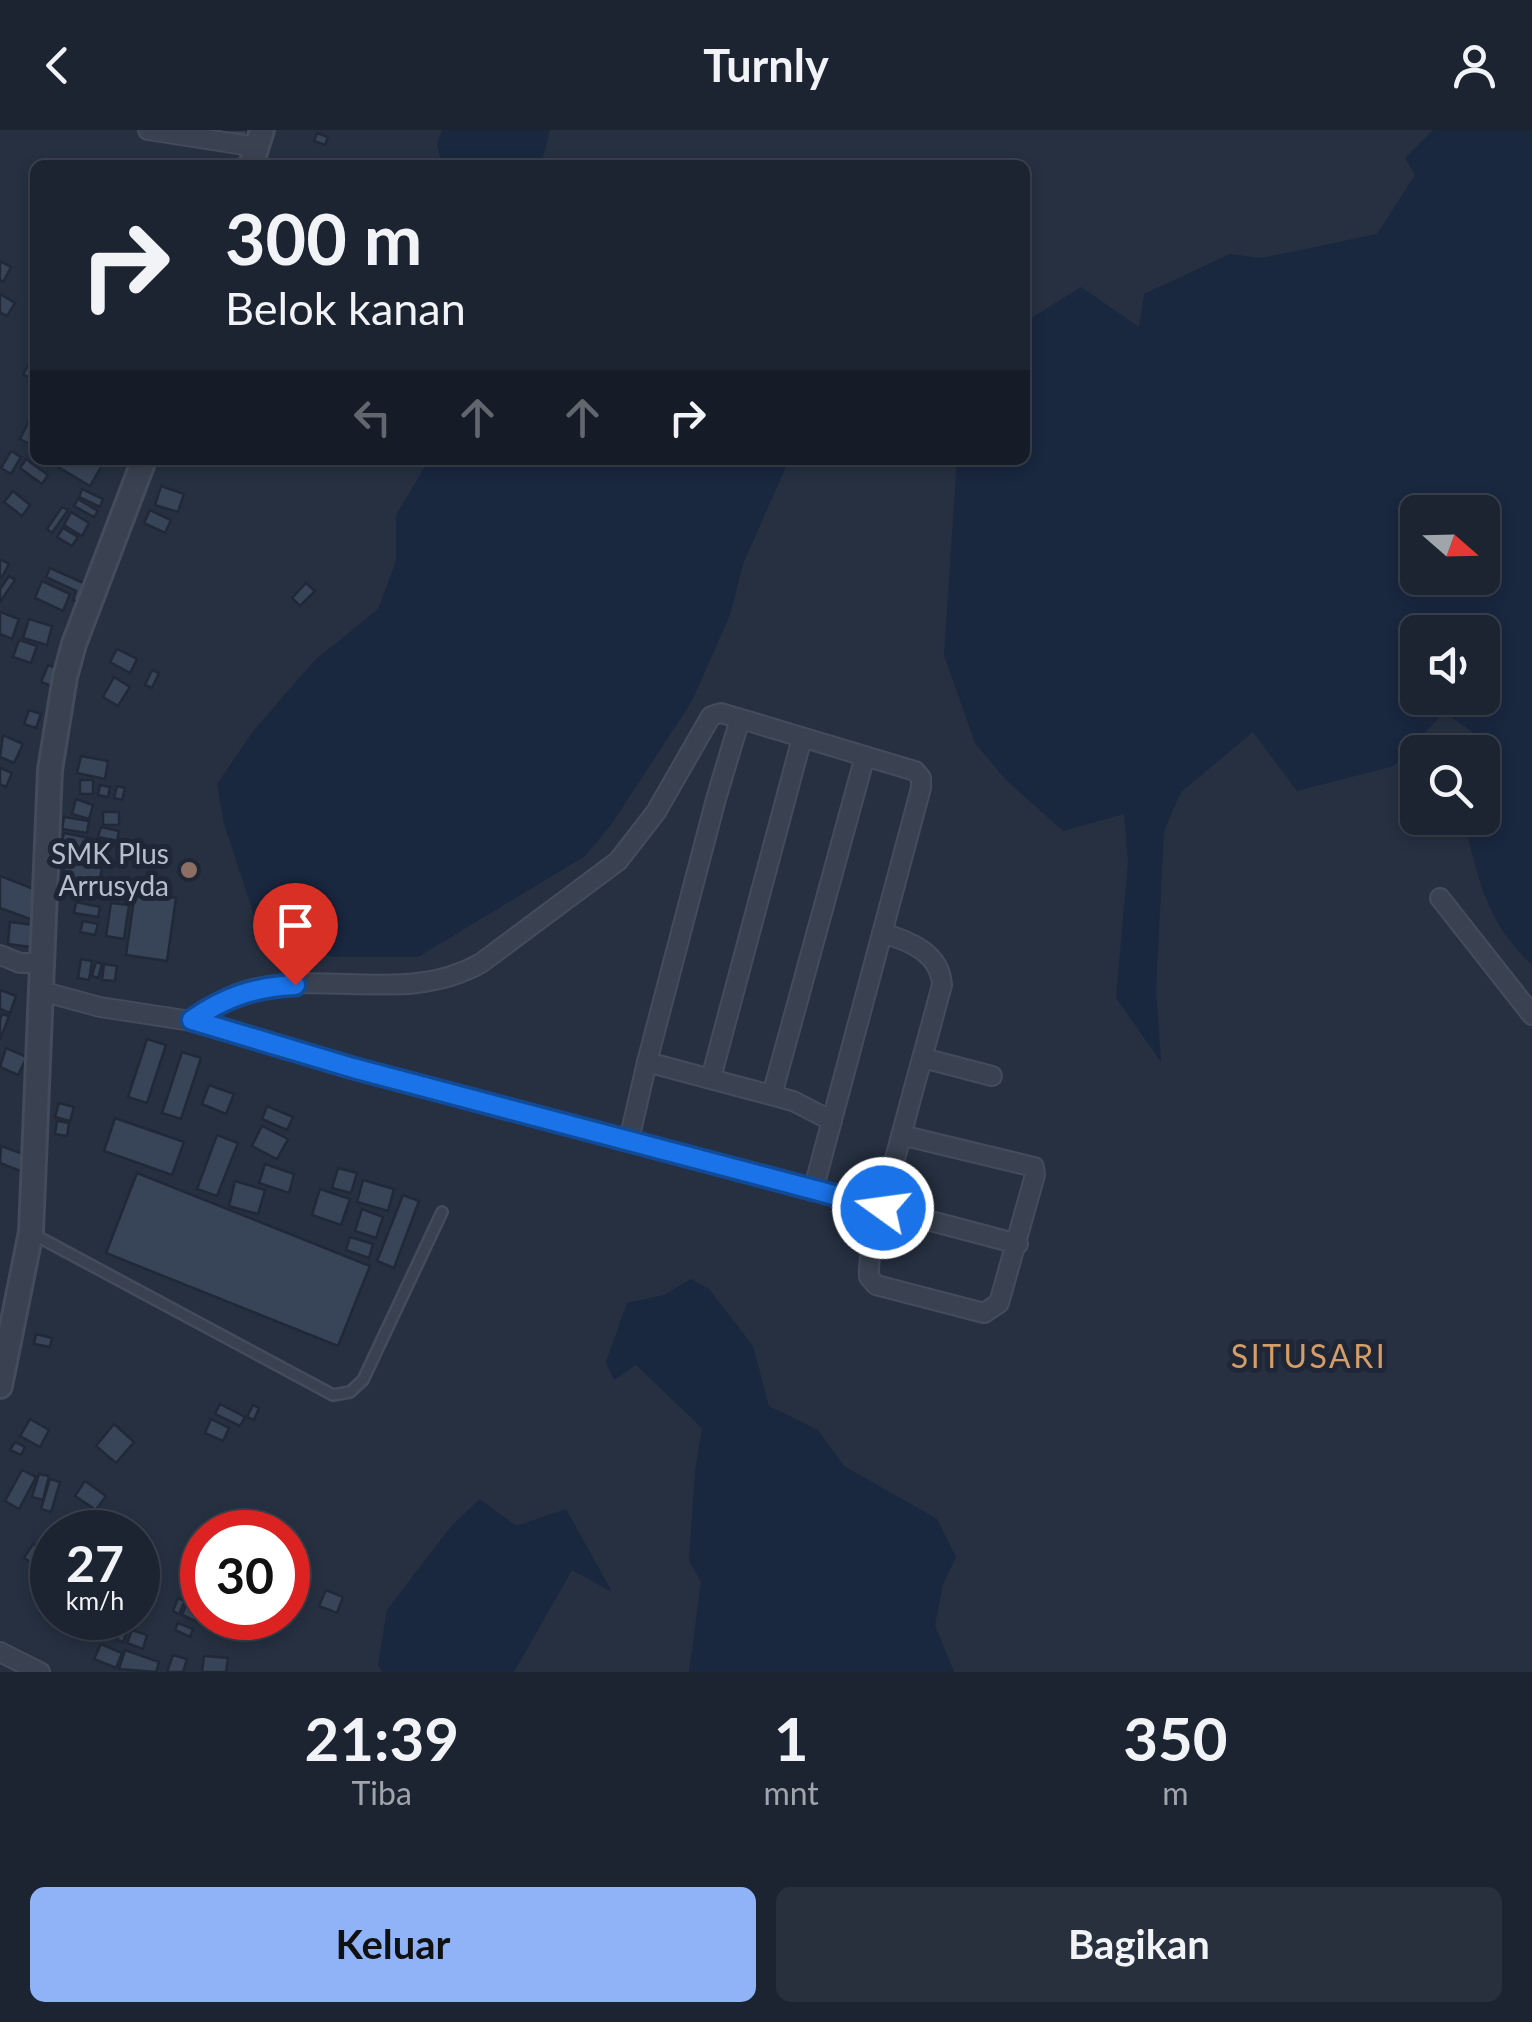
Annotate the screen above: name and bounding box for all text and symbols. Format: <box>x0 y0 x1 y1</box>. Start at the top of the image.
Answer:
icon: back <box>30 38 85 93</box>
text: Turnly <box>703 38 829 92</box>
icon: person <box>1447 38 1502 93</box>
text: 300 m <box>225 196 422 280</box>
icon: right <box>60 200 190 330</box>
text: Belok kanan <box>225 281 466 335</box>
icon: left <box>345 390 400 445</box>
icon: ahead <box>450 390 505 445</box>
icon: ahead <box>555 390 610 445</box>
icon: right <box>660 390 715 445</box>
north arrow <box>1400 495 1500 595</box>
map controls <box>1400 495 1500 835</box>
button: sound <box>1400 615 1500 715</box>
button: search <box>1400 735 1500 835</box>
place label: SMK Plus Arrusyda <box>51 836 169 902</box>
marker: SMK Plus Arrusyda <box>178 859 200 881</box>
pin <box>253 883 338 986</box>
icon: arrive <box>268 898 323 953</box>
position arrow <box>831 1156 935 1260</box>
district label: SITUSARI <box>1231 1336 1387 1375</box>
speed limit sign: 30 <box>180 1510 310 1640</box>
text: 27 <box>66 1533 124 1593</box>
text: km/h <box>66 1585 124 1615</box>
text: 21:39 <box>304 1702 459 1774</box>
text: 1 <box>774 1702 809 1774</box>
text: 350 <box>1123 1702 1228 1774</box>
text: Tiba <box>352 1773 412 1812</box>
text: mnt <box>763 1773 819 1812</box>
text: m <box>1162 1773 1189 1812</box>
button: Keluar <box>30 1887 756 2002</box>
button: Bagikan <box>776 1887 1502 2002</box>

